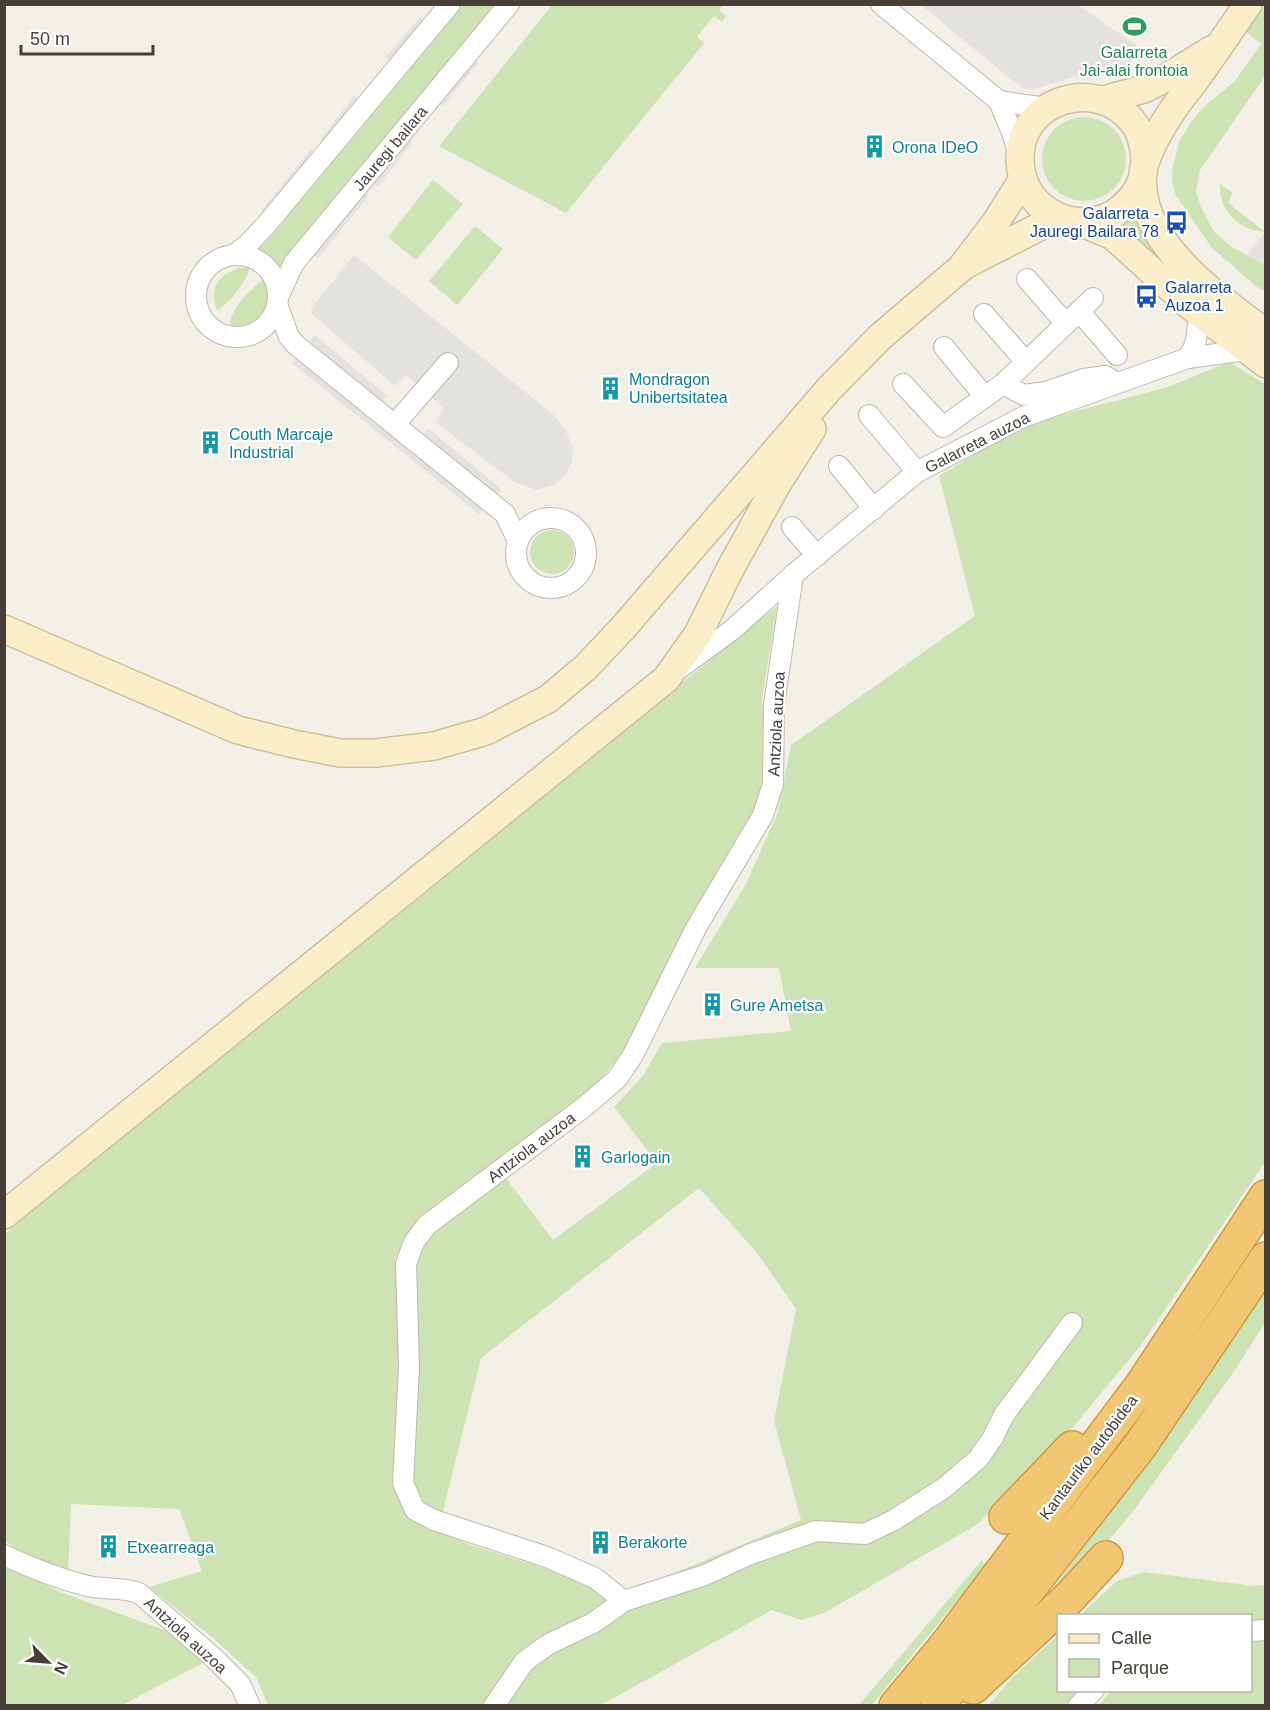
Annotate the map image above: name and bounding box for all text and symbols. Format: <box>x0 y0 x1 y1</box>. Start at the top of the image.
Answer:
sports icon: Galarreta Jai-alai frontoia <box>1121 14 1147 40</box>
scale bar <box>21 18 153 56</box>
text: 50 m <box>30 29 70 49</box>
place label: Galarreta Jai-alai frontoia <box>1080 44 1188 79</box>
street label: Jauregi bailara <box>350 103 431 194</box>
building icon: Orona IDeO <box>861 134 887 160</box>
place label: Orona IDeO <box>892 139 978 156</box>
place label: Galarreta - Jauregi Bailara 78 <box>1030 205 1159 240</box>
bus stop icon: Galarreta - Jauregi Bailara 78 <box>1164 209 1190 235</box>
place label: Galarreta Auzoa 1 <box>1165 279 1232 314</box>
bus stop icon: Galarreta Auzoa 1 <box>1134 283 1160 309</box>
place label: Mondragon Unibertsitatea <box>629 371 728 406</box>
building icon: Mondragon Unibertsitatea <box>598 375 624 401</box>
street label: Galarreta auzoa <box>922 409 1032 476</box>
place label: Couth Marcaje Industrial <box>229 426 333 461</box>
building icon: Couth Marcaje Industrial <box>198 430 224 456</box>
street label: Antziola auzoa <box>765 671 788 777</box>
building icon: Gure Ametsa <box>699 992 725 1018</box>
place label: Gure Ametsa <box>730 997 823 1014</box>
street label: Antziola auzoa <box>484 1109 578 1186</box>
building icon: Garlogain <box>570 1144 596 1170</box>
place label: Garlogain <box>601 1149 670 1166</box>
street label: Kantauriko autobidea <box>1036 1392 1141 1523</box>
building icon: Berakorte <box>587 1529 613 1555</box>
building icon: Etxearreaga <box>96 1534 122 1560</box>
place label: Berakorte <box>618 1534 687 1551</box>
place label: Etxearreaga <box>127 1539 214 1556</box>
street label: Antziola auzoa <box>141 1594 230 1677</box>
legend <box>1057 1614 1252 1692</box>
text: Calle <box>1111 1628 1152 1648</box>
north arrow <box>18 1632 78 1692</box>
text: Parque <box>1111 1658 1169 1678</box>
text: N <box>51 1659 71 1677</box>

